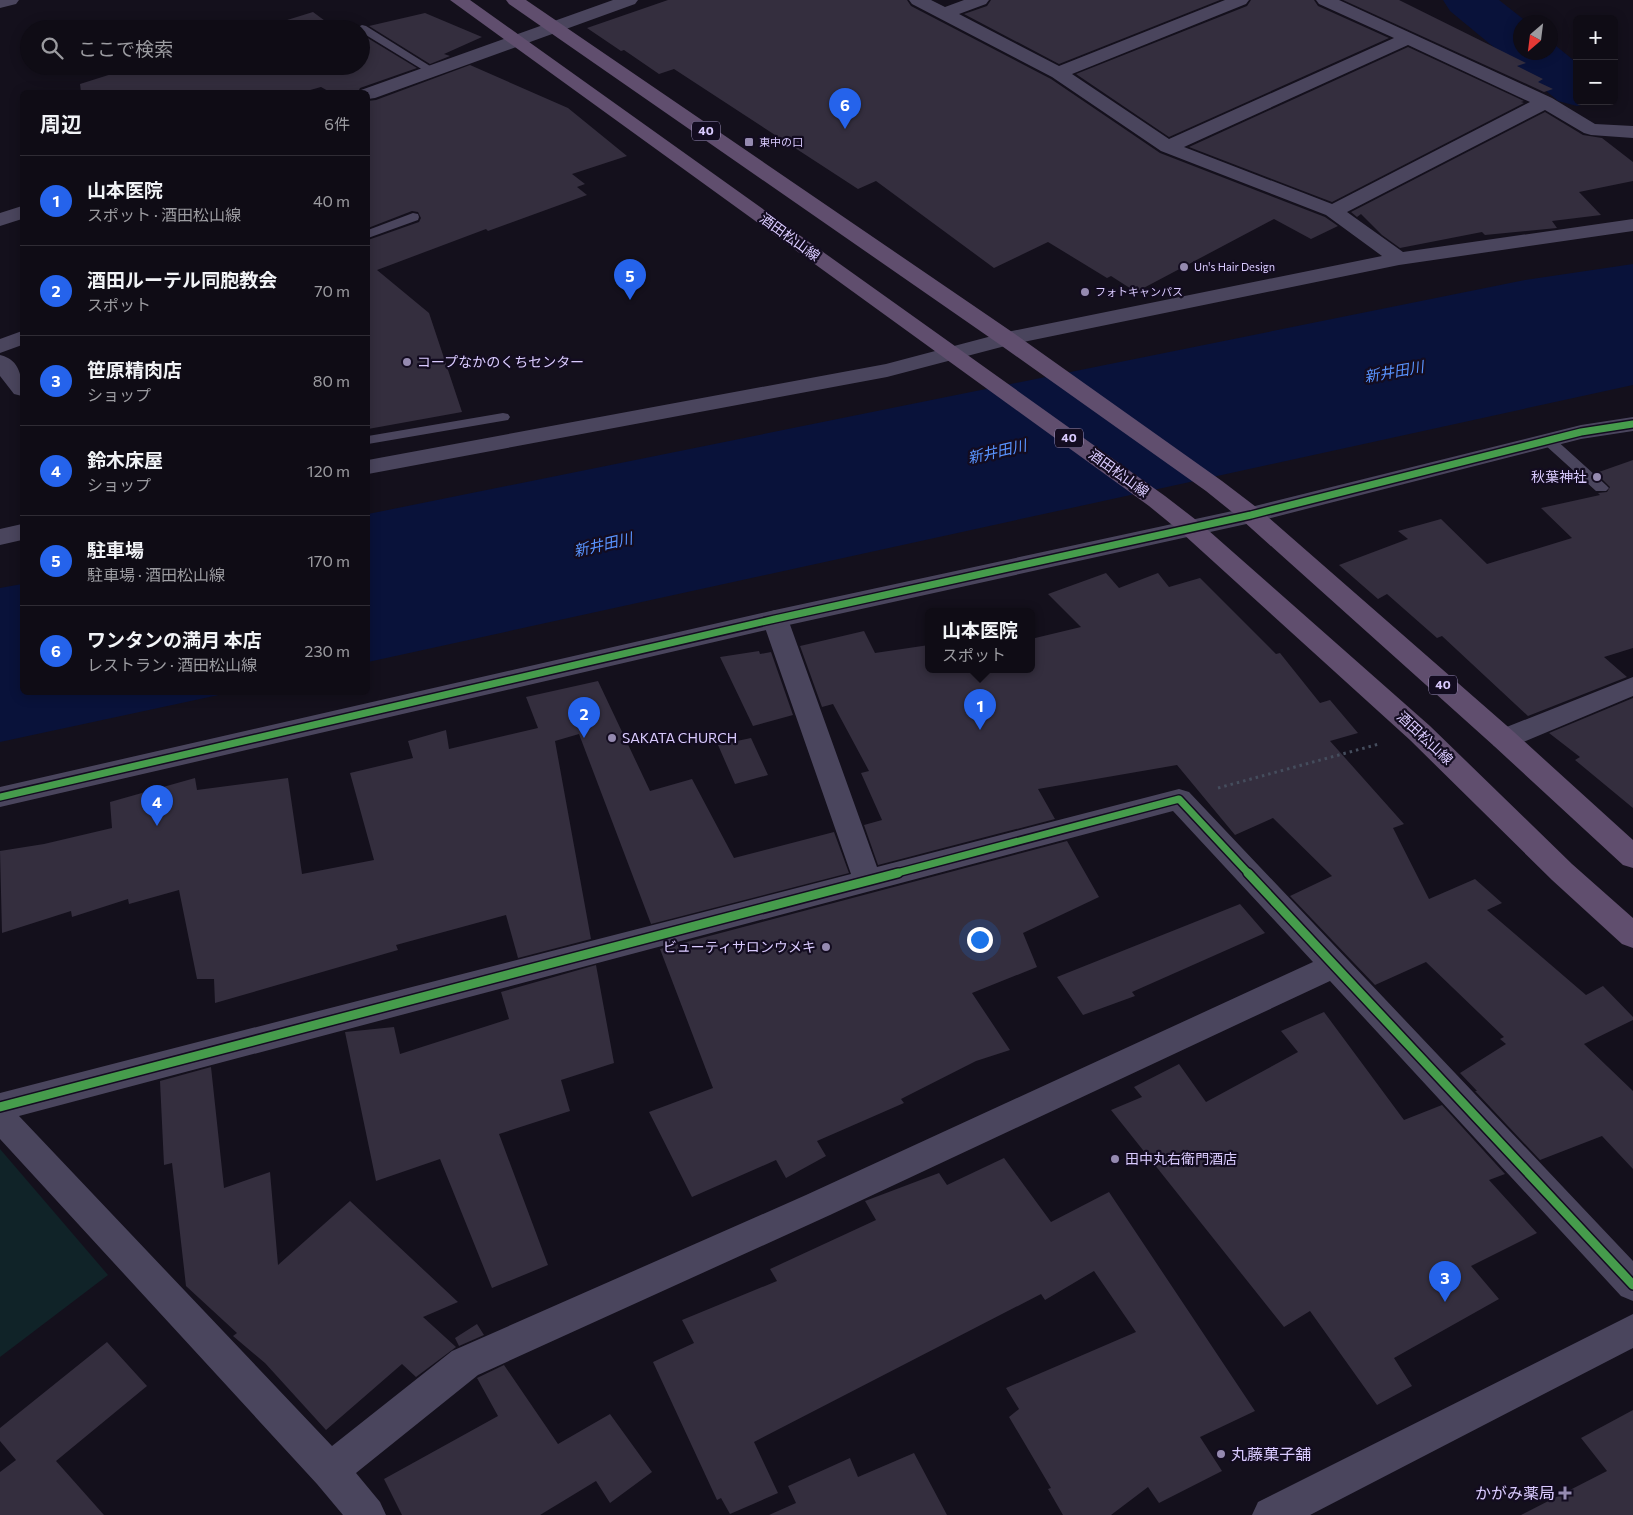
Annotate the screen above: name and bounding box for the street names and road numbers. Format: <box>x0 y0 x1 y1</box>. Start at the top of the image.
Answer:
road number: 40 <box>692 122 720 140</box>
street label: 酒田松山線 <box>757 209 824 264</box>
road number: 40 <box>1055 428 1083 448</box>
street label: 酒田松山線 <box>1086 445 1153 500</box>
road number: 40 <box>1429 676 1457 694</box>
street label: 酒田松山線 <box>1394 708 1457 768</box>

